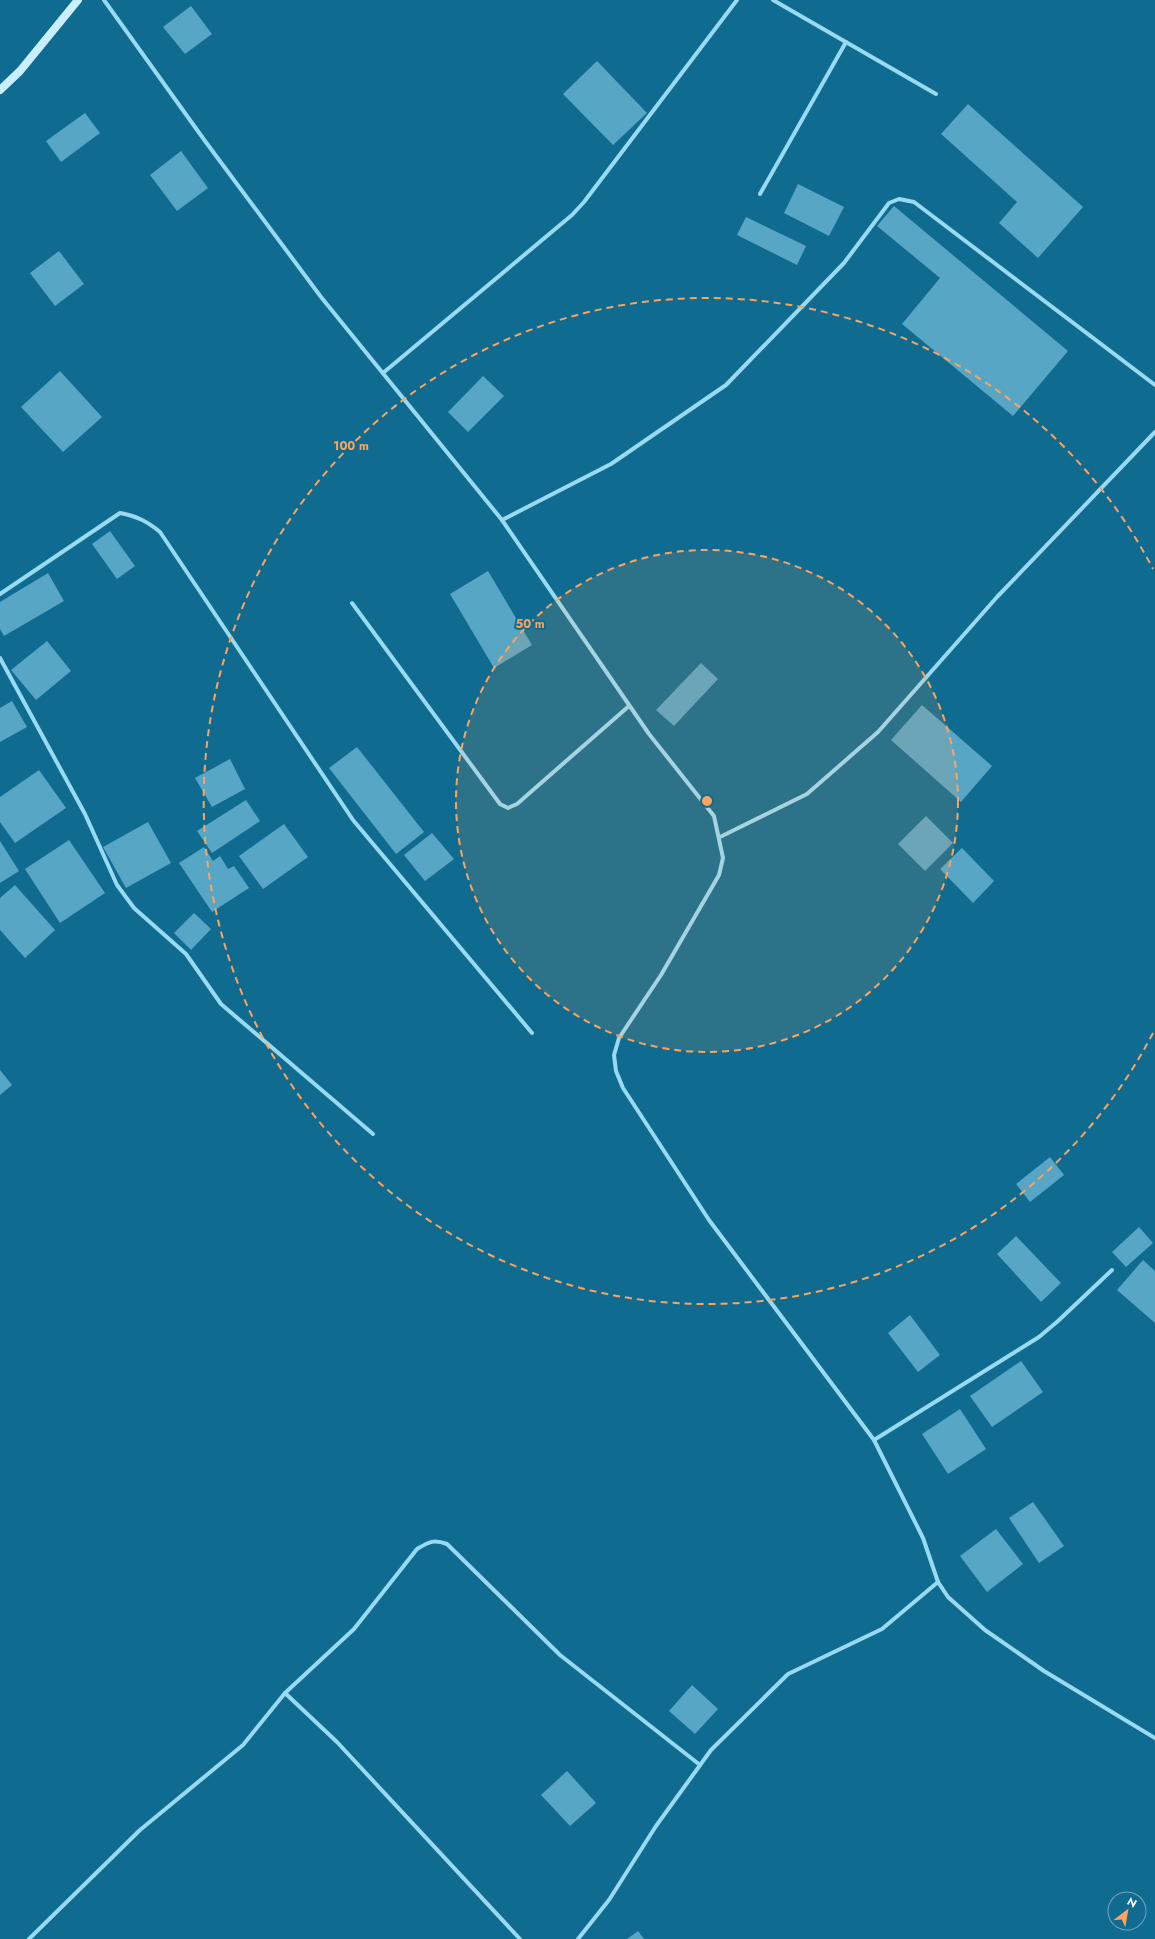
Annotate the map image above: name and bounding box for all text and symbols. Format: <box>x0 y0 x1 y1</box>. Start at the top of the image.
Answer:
text: 100 m <box>333 437 369 455</box>
text: 50 m <box>515 615 545 633</box>
centre of rings <box>700 794 714 808</box>
north arrow <box>1107 1891 1147 1931</box>
text: N <box>1124 1893 1140 1912</box>

